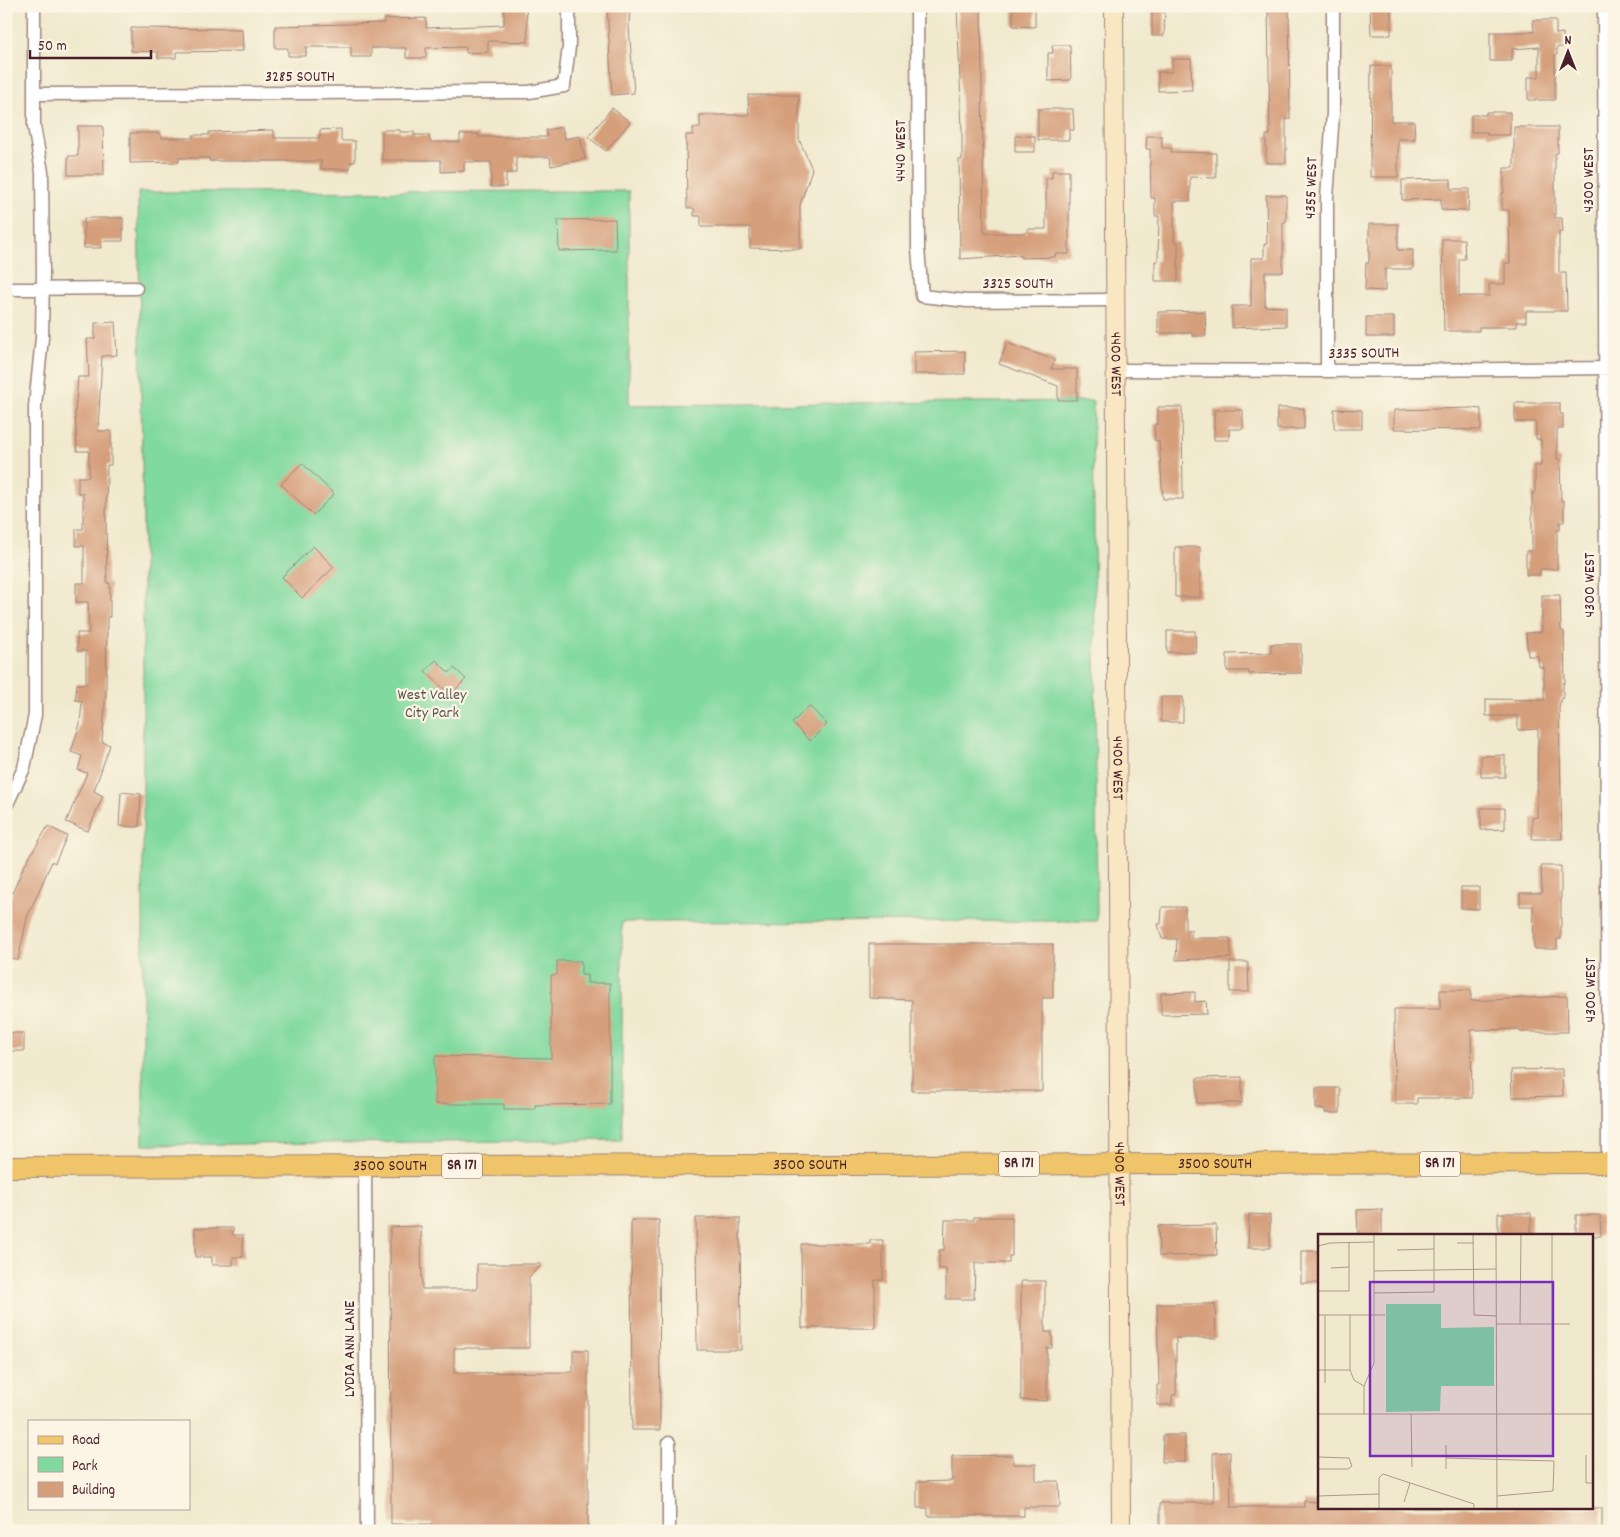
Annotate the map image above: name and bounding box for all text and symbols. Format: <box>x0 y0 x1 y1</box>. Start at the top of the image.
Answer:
scale bar <box>30 28 151 60</box>
north arrow <box>1542 28 1592 78</box>
text: N <box>1565 31 1572 51</box>
text: 50 m <box>38 36 67 58</box>
street label: 3285 SOUTH <box>265 66 335 89</box>
street label: 4440 WEST <box>890 119 913 182</box>
street label: 4300 WEST <box>1578 147 1601 212</box>
street label: 4355 WEST <box>1299 156 1325 219</box>
street label: 3325 SOUTH <box>983 273 1053 296</box>
street label: 4400 WEST <box>1104 332 1127 397</box>
street label: 3335 SOUTH <box>1328 342 1400 366</box>
street label: 4300 WEST <box>1579 552 1602 617</box>
park label: West Valley City Park <box>398 684 467 725</box>
street label: 4400 WEST <box>1106 736 1129 801</box>
street label: 4300 WEST <box>1580 957 1603 1022</box>
street label: 4400 WEST <box>1108 1142 1131 1207</box>
road number: SR 171 <box>999 1152 1039 1176</box>
street label: 3500 SOUTH <box>1178 1152 1252 1176</box>
road number: SR 171 <box>1420 1152 1460 1176</box>
street label: 3500 SOUTH <box>773 1153 847 1177</box>
street label: 3500 SOUTH <box>353 1154 427 1178</box>
road number: SR 171 <box>442 1154 482 1178</box>
inset map <box>1318 1234 1592 1510</box>
street label: LYDIA ANN LANE <box>339 1300 362 1397</box>
legend <box>28 1420 190 1510</box>
text: Road <box>72 1430 100 1452</box>
text: Park <box>72 1456 98 1478</box>
text: Building <box>72 1480 115 1502</box>

